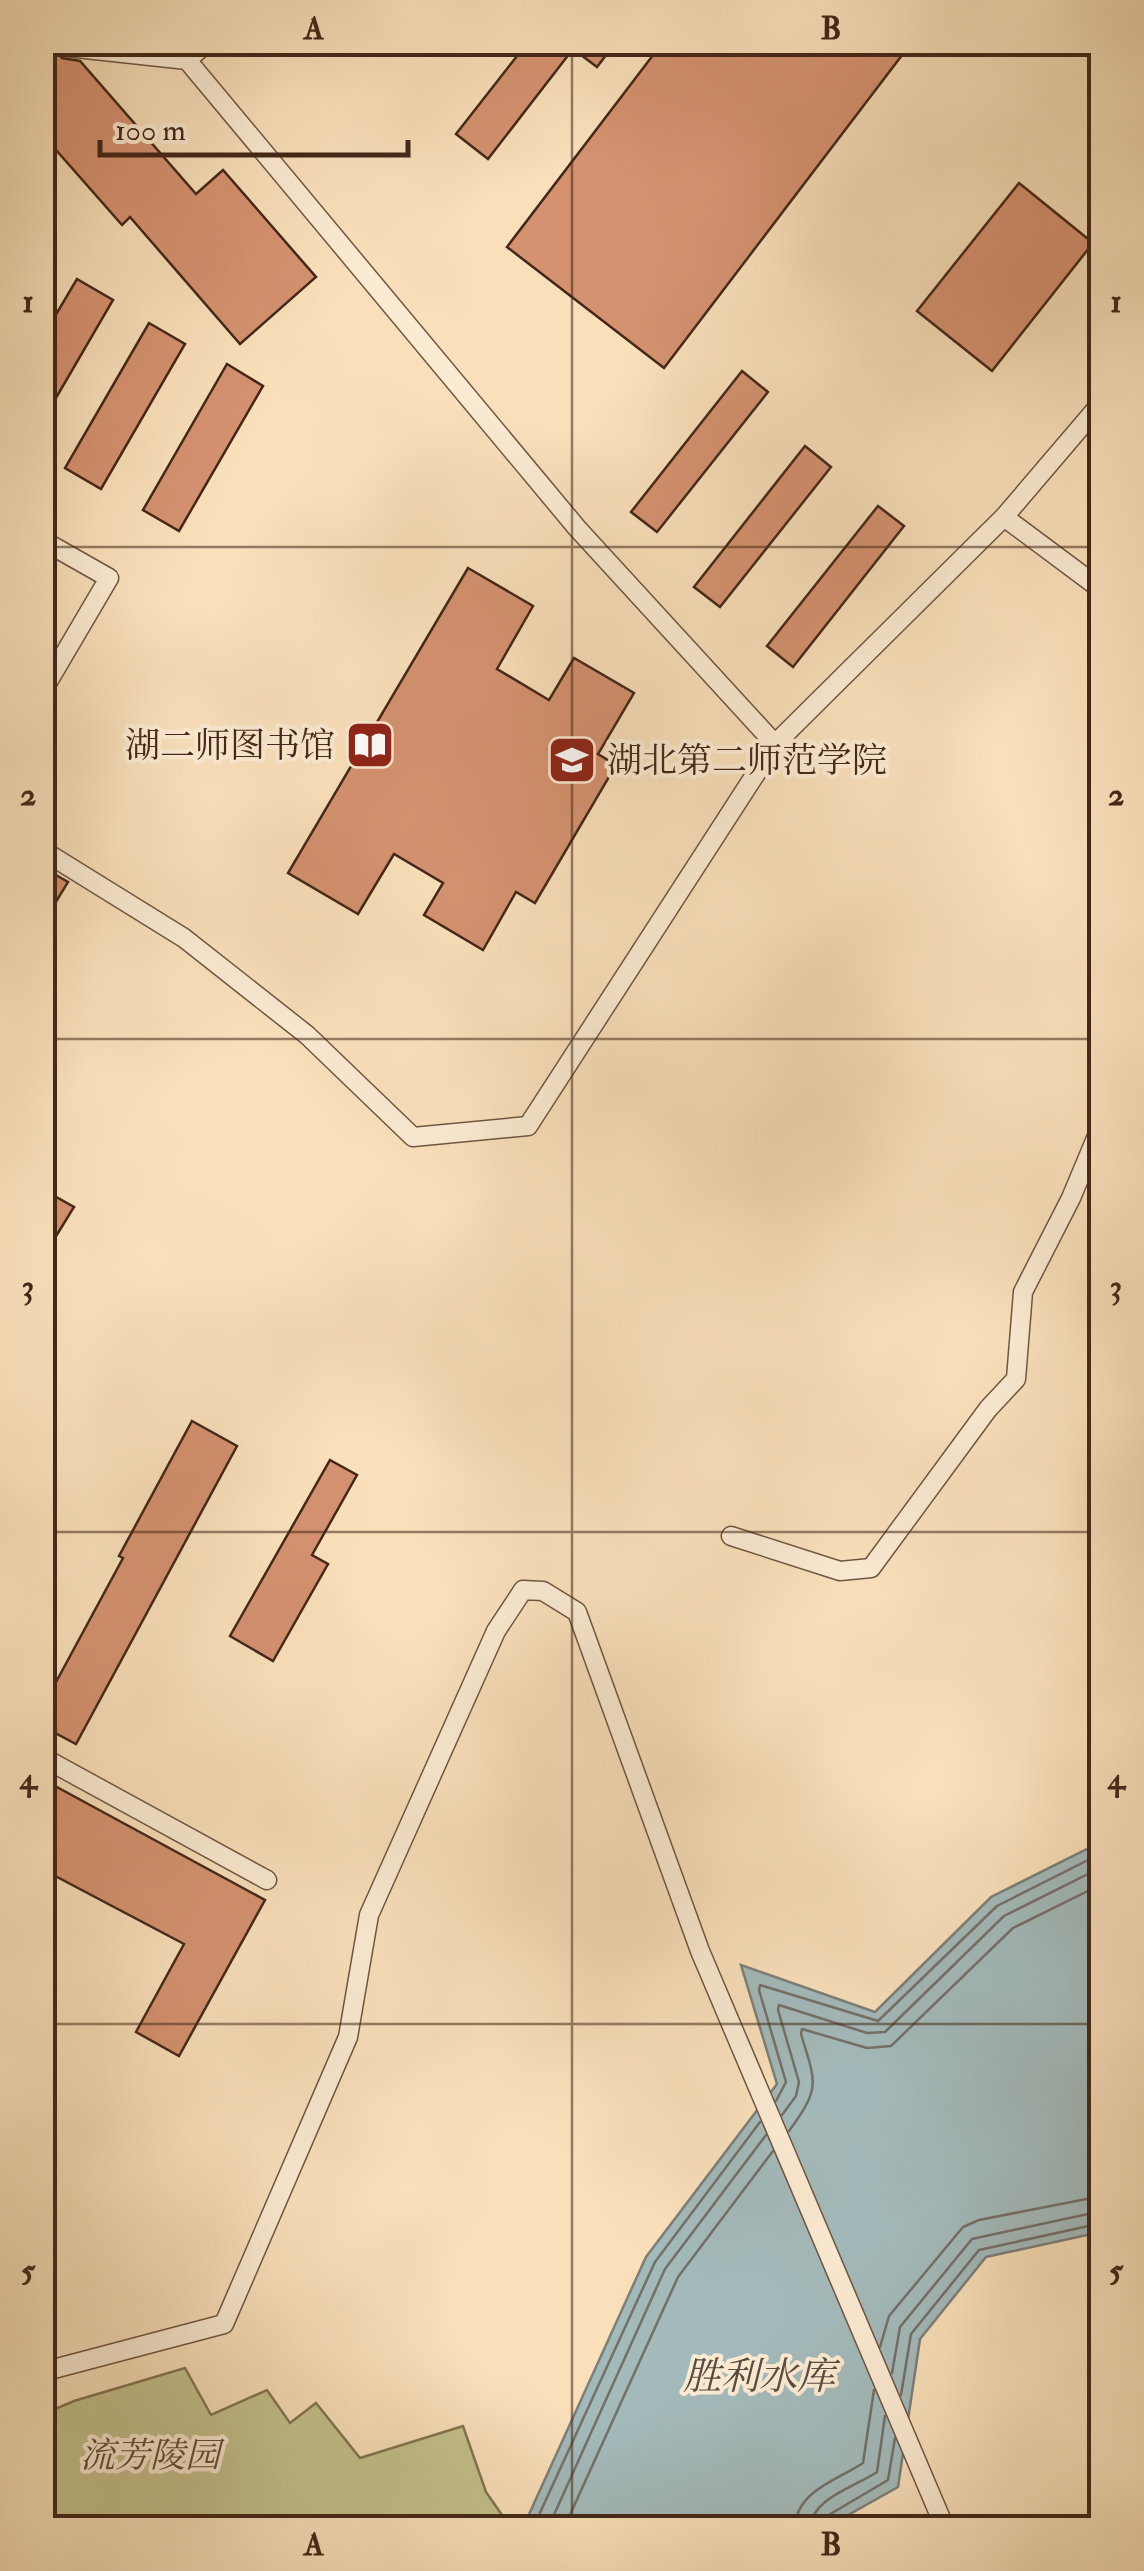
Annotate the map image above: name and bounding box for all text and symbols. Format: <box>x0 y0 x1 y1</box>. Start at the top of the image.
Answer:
text: A <box>302 9 325 49</box>
text: B <box>821 9 841 49</box>
scale bar <box>100 95 408 157</box>
text: 100 m <box>115 112 186 149</box>
text: 1 <box>22 282 34 322</box>
text: 1 <box>1110 282 1122 322</box>
library icon: 湖二师图书馆 <box>344 719 396 771</box>
place label: 湖二师图书馆 <box>125 724 335 768</box>
school or university icon: 湖北第二师范学院 <box>546 734 598 786</box>
place label: 湖北第二师范学院 <box>607 739 887 783</box>
text: 2 <box>20 775 36 815</box>
text: 2 <box>1108 775 1124 815</box>
text: 3 <box>22 1267 34 1307</box>
text: 3 <box>1110 1267 1122 1307</box>
text: 4 <box>18 1759 38 1799</box>
text: 4 <box>1106 1759 1126 1799</box>
text: 5 <box>21 2251 36 2291</box>
text: 5 <box>1109 2251 1124 2291</box>
water label: 胜利水库 <box>683 2353 841 2401</box>
park label: 流芳陵园 <box>80 2434 225 2478</box>
text: A <box>302 2525 325 2565</box>
text: B <box>821 2525 841 2565</box>

